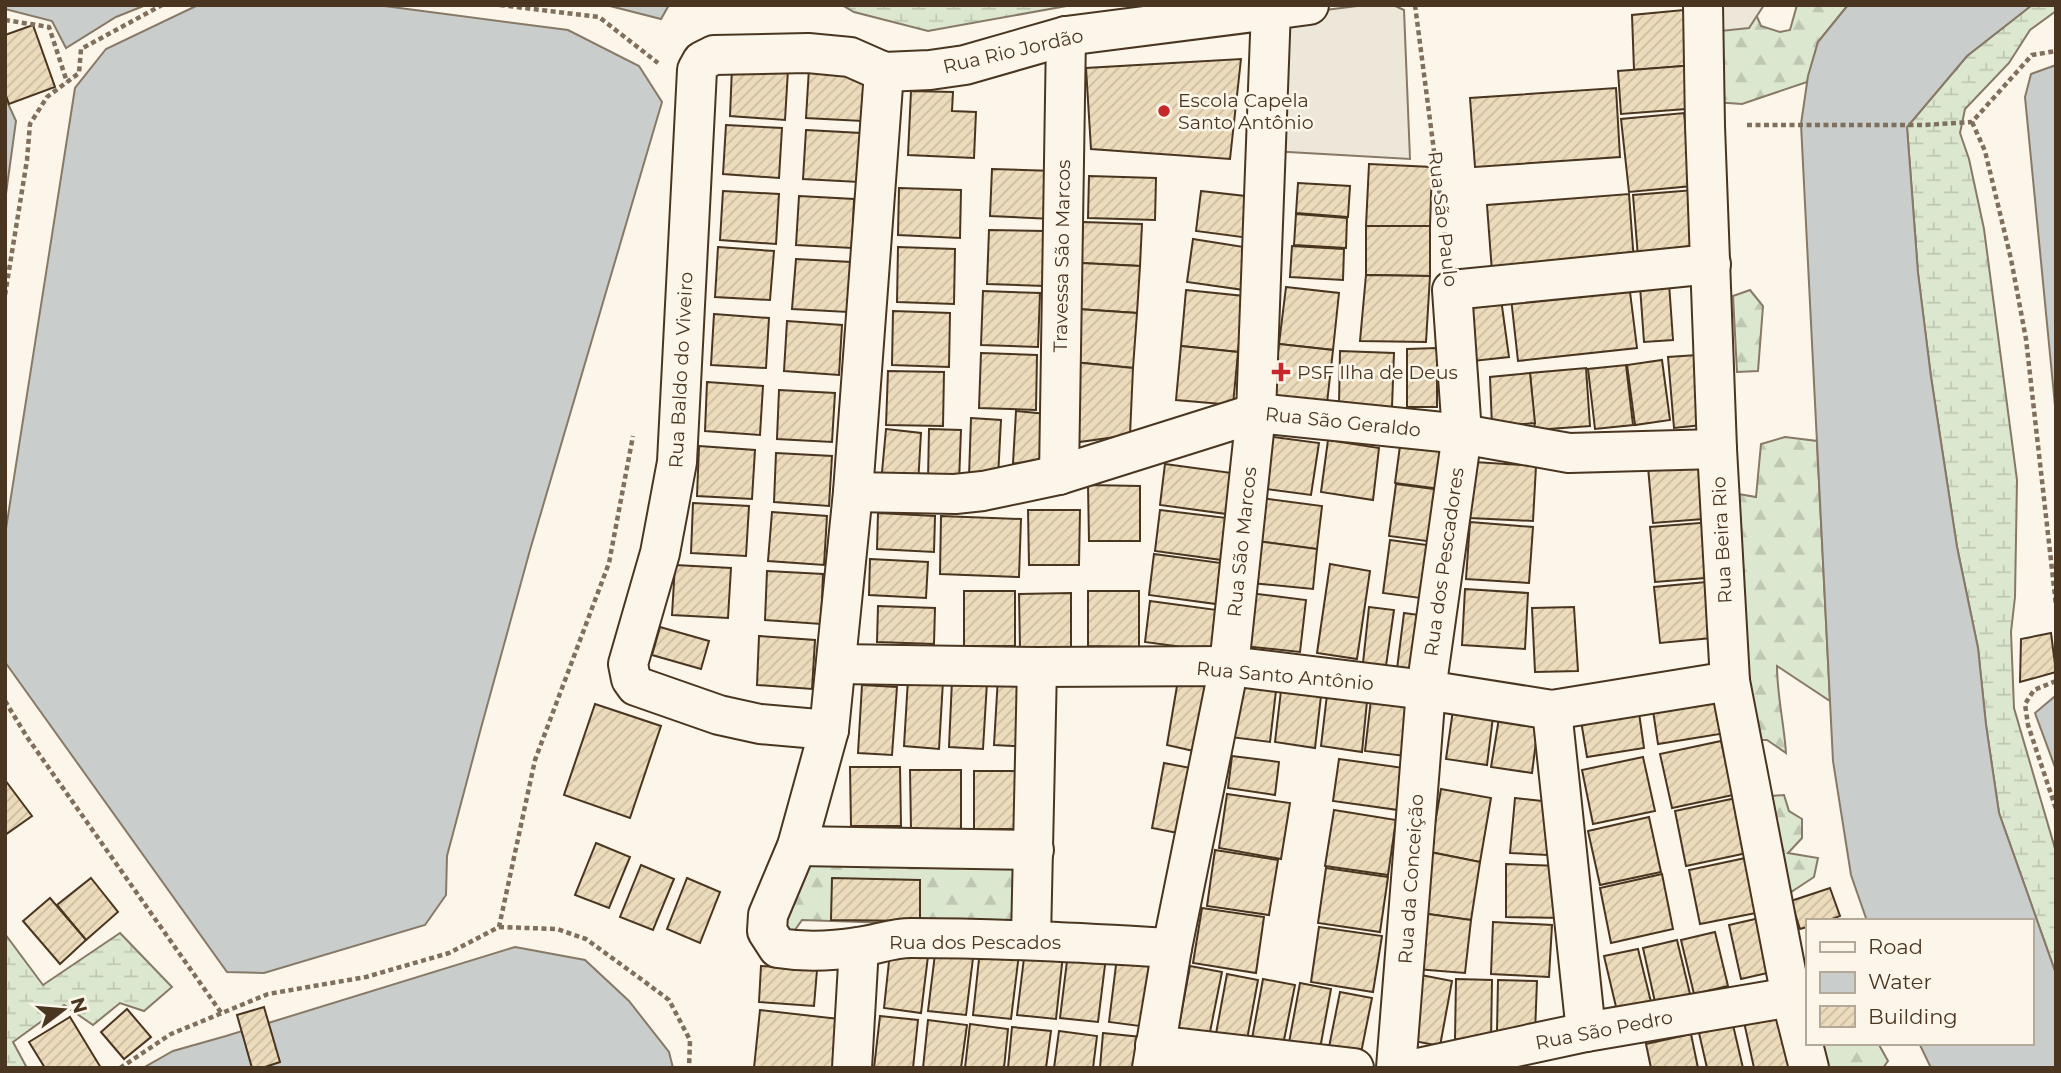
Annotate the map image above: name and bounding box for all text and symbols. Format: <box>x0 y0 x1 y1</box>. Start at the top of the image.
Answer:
street label: Rua Rio Jordão <box>941 24 1085 78</box>
place label: Escola Capela Santo Antônio <box>1178 89 1314 134</box>
marker: Escola Capela Santo Antônio <box>1156 103 1172 119</box>
street label: Rua São Paulo <box>1423 150 1463 288</box>
street label: Travessa São Marcos <box>1049 159 1075 353</box>
street label: Rua Baldo do Viveiro <box>664 271 698 469</box>
place label: PSF Ilha de Deus <box>1297 361 1458 384</box>
marker: PSF Ilha de Deus <box>1271 362 1291 382</box>
street label: Rua São Geraldo <box>1264 402 1422 442</box>
street label: Rua São Marcos <box>1223 466 1261 618</box>
street label: Rua dos Pescadores <box>1419 466 1469 658</box>
street label: Rua Beira Rio <box>1707 476 1737 604</box>
street label: Rua Santo Antônio <box>1195 657 1375 695</box>
street label: Rua da Conceição <box>1394 793 1428 965</box>
legend <box>1806 919 2033 1045</box>
street label: Rua dos Pescados <box>889 931 1061 954</box>
text: Road <box>1868 934 1923 959</box>
text: Water <box>1868 969 1932 994</box>
north arrow <box>28 975 98 1045</box>
text: N <box>66 995 92 1016</box>
text: Building <box>1868 1004 1958 1029</box>
street label: Rua São Pedro <box>1533 1005 1675 1055</box>

